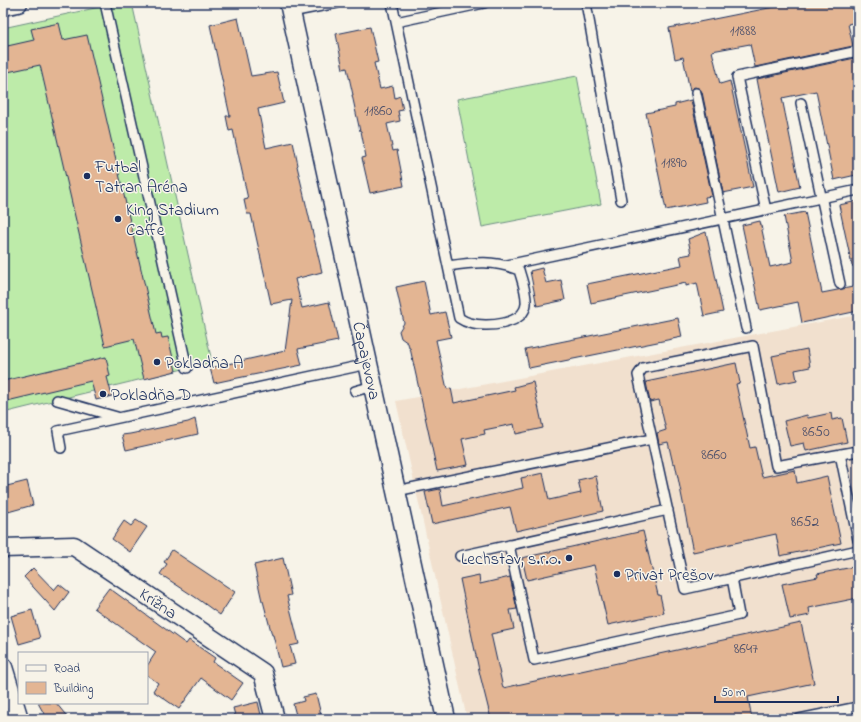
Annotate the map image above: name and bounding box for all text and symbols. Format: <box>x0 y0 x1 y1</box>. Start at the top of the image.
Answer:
house number: 11888 <box>730 20 757 42</box>
house number: 11860 <box>364 100 393 122</box>
house number: 11890 <box>661 152 688 174</box>
place label: Futbal Tatran Aréna <box>94 155 188 200</box>
marker: Futbal Tatran Aréna <box>82 171 92 181</box>
place label: King Stadium Caffe <box>126 198 219 243</box>
marker: King Stadium Caffe <box>113 214 123 224</box>
street label: Čapajevova <box>345 319 387 402</box>
place label: Pokladňa A <box>165 351 243 376</box>
marker: Pokladňa A <box>152 357 162 367</box>
place label: Pokladňa D <box>111 383 191 408</box>
marker: Pokladňa D <box>98 389 108 399</box>
house number: 8650 <box>802 421 830 443</box>
house number: 8660 <box>701 444 727 466</box>
house number: 8652 <box>791 511 820 533</box>
place label: Lechstav, s.r.o. <box>461 547 562 572</box>
marker: Lechstav, s.r.o. <box>564 553 574 563</box>
place label: Privat Prešov <box>625 563 714 588</box>
marker: Privat Prešov <box>612 569 622 579</box>
street label: Krížna <box>134 582 182 626</box>
house number: 8647 <box>734 638 758 660</box>
legend <box>18 652 148 704</box>
text: Road <box>54 660 80 678</box>
scale bar <box>715 678 838 704</box>
text: Building <box>53 680 93 699</box>
text: 50 m <box>721 684 745 702</box>

